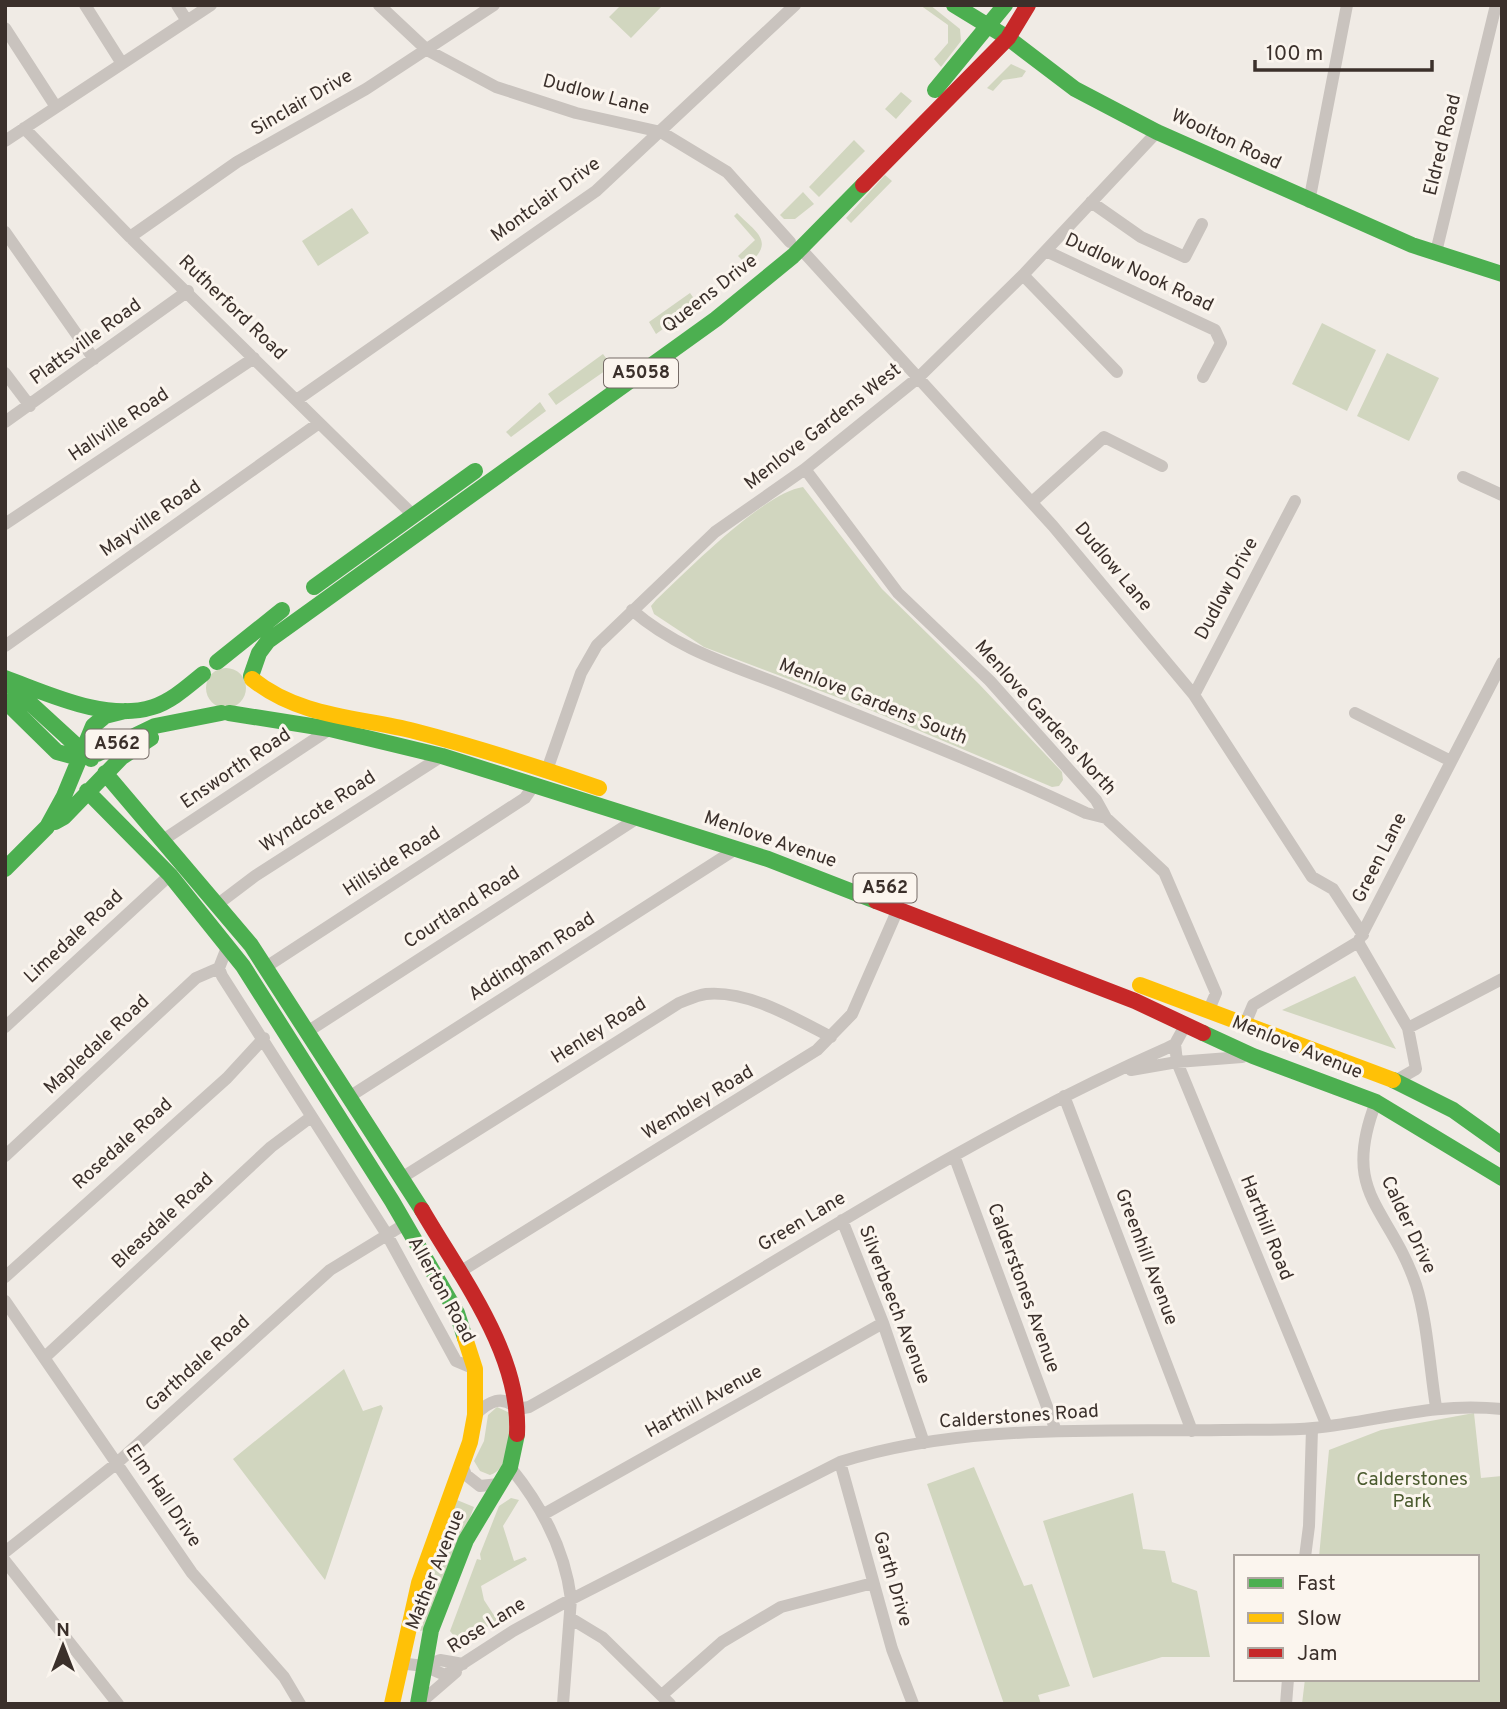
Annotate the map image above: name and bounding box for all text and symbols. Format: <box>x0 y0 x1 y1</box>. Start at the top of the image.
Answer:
scale bar <box>1255 28 1432 72</box>
text: 100 m <box>1266 41 1323 68</box>
street label: Sinclair Drive <box>247 64 357 142</box>
street label: Dudlow Lane <box>540 69 652 121</box>
street label: Eldred Road <box>1419 92 1467 198</box>
street label: Woolton Road <box>1167 104 1285 176</box>
street label: Montclair Drive <box>487 152 605 248</box>
street label: Dudlow Nook Road <box>1061 228 1217 318</box>
street label: Queens Drive <box>657 249 763 339</box>
street label: Rutherford Road <box>173 250 291 366</box>
street label: Plattsville Road <box>25 293 147 391</box>
road number: A5058 <box>604 358 678 388</box>
street label: Menlove Gardens West <box>740 358 906 496</box>
street label: Hallville Road <box>64 383 174 467</box>
street label: Mayville Road <box>96 475 206 563</box>
street label: Dudlow Lane <box>1069 517 1157 617</box>
street label: Dudlow Drive <box>1190 534 1264 644</box>
street label: Menlove Gardens North <box>969 635 1121 801</box>
street label: Menlove Gardens South <box>775 653 971 751</box>
street label: Ensworth Road <box>176 723 296 815</box>
road number: A562 <box>86 730 148 758</box>
street label: Wyndcote Road <box>256 766 380 858</box>
street label: Menlove Avenue <box>700 806 840 874</box>
street label: Green Lane <box>1347 809 1413 907</box>
street label: Hillside Road <box>339 822 445 902</box>
street label: Courtland Road <box>399 862 525 954</box>
road number: A562 <box>854 874 917 903</box>
street label: Limedale Road <box>19 885 129 989</box>
street label: Addingham Road <box>464 907 600 1007</box>
street label: Mapledale Road <box>39 990 155 1100</box>
street label: Henley Road <box>547 992 651 1070</box>
street label: Menlove Avenue <box>1228 1011 1366 1085</box>
street label: Wembley Road <box>638 1060 758 1146</box>
street label: Rosedale Road <box>68 1093 178 1195</box>
street label: Bleasdale Road <box>107 1168 219 1274</box>
street label: Harthill Road <box>1234 1172 1298 1284</box>
street label: Calder Drive <box>1375 1172 1441 1278</box>
street label: Greenhill Avenue <box>1109 1185 1183 1329</box>
street label: Green Lane <box>754 1186 850 1258</box>
street label: Calderstones Avenue <box>981 1200 1065 1376</box>
street label: Silverbeech Avenue <box>853 1222 935 1388</box>
street label: Allerton Road <box>402 1233 480 1347</box>
street label: Garthdale Road <box>141 1311 255 1417</box>
street label: Harthill Avenue <box>641 1360 767 1444</box>
street label: Calderstones Road <box>938 1399 1100 1435</box>
street label: Elm Hall Drive <box>120 1440 206 1552</box>
park label: Calderstones Park <box>1356 1468 1468 1514</box>
street label: Mather Avenue <box>401 1507 471 1633</box>
street label: Garth Drive <box>867 1529 917 1629</box>
legend <box>1234 1555 1479 1681</box>
text: Fast <box>1297 1571 1336 1598</box>
street label: Rose Lane <box>443 1592 531 1660</box>
text: Slow <box>1297 1606 1342 1633</box>
north arrow <box>28 1611 98 1681</box>
text: N <box>56 1619 70 1643</box>
text: Jam <box>1297 1641 1338 1668</box>

